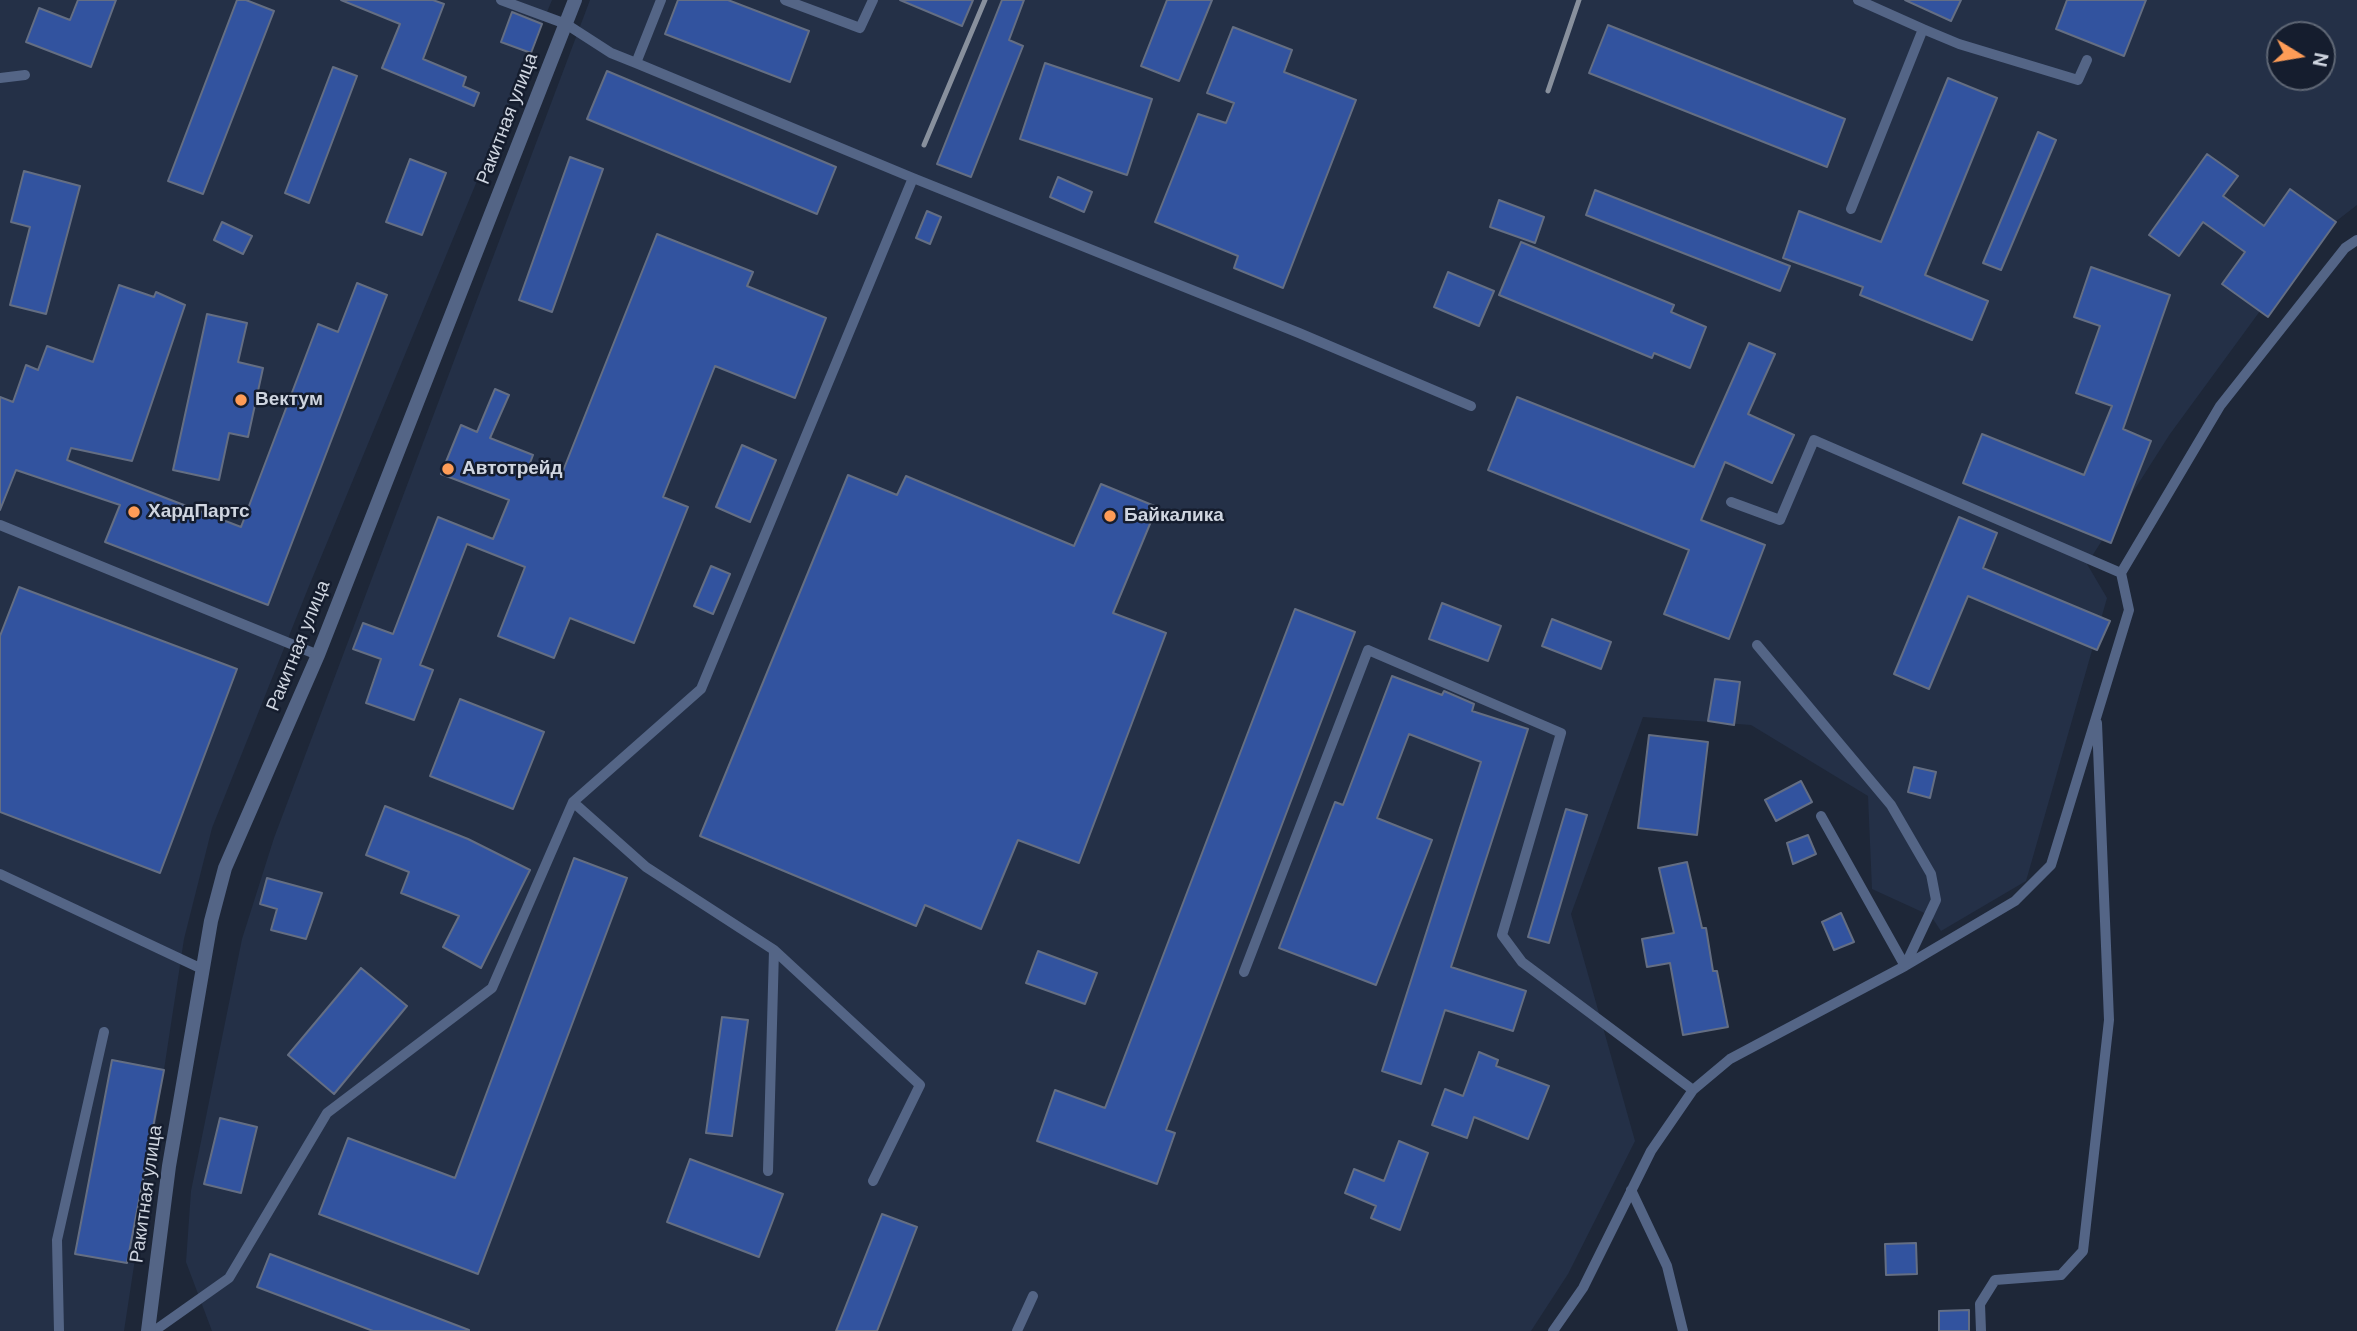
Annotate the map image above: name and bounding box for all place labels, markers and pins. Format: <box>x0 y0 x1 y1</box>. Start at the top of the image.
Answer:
place label: Вектум <box>255 389 323 411</box>
marker: Вектум <box>233 392 249 408</box>
place label: Автотрейд <box>462 458 563 480</box>
marker: Автотрейд <box>440 461 456 477</box>
place label: ХардПартс <box>148 501 250 523</box>
marker: ХардПартс <box>126 504 142 520</box>
place label: Байкалика <box>1124 505 1224 527</box>
marker: Байкалика <box>1102 508 1118 524</box>

